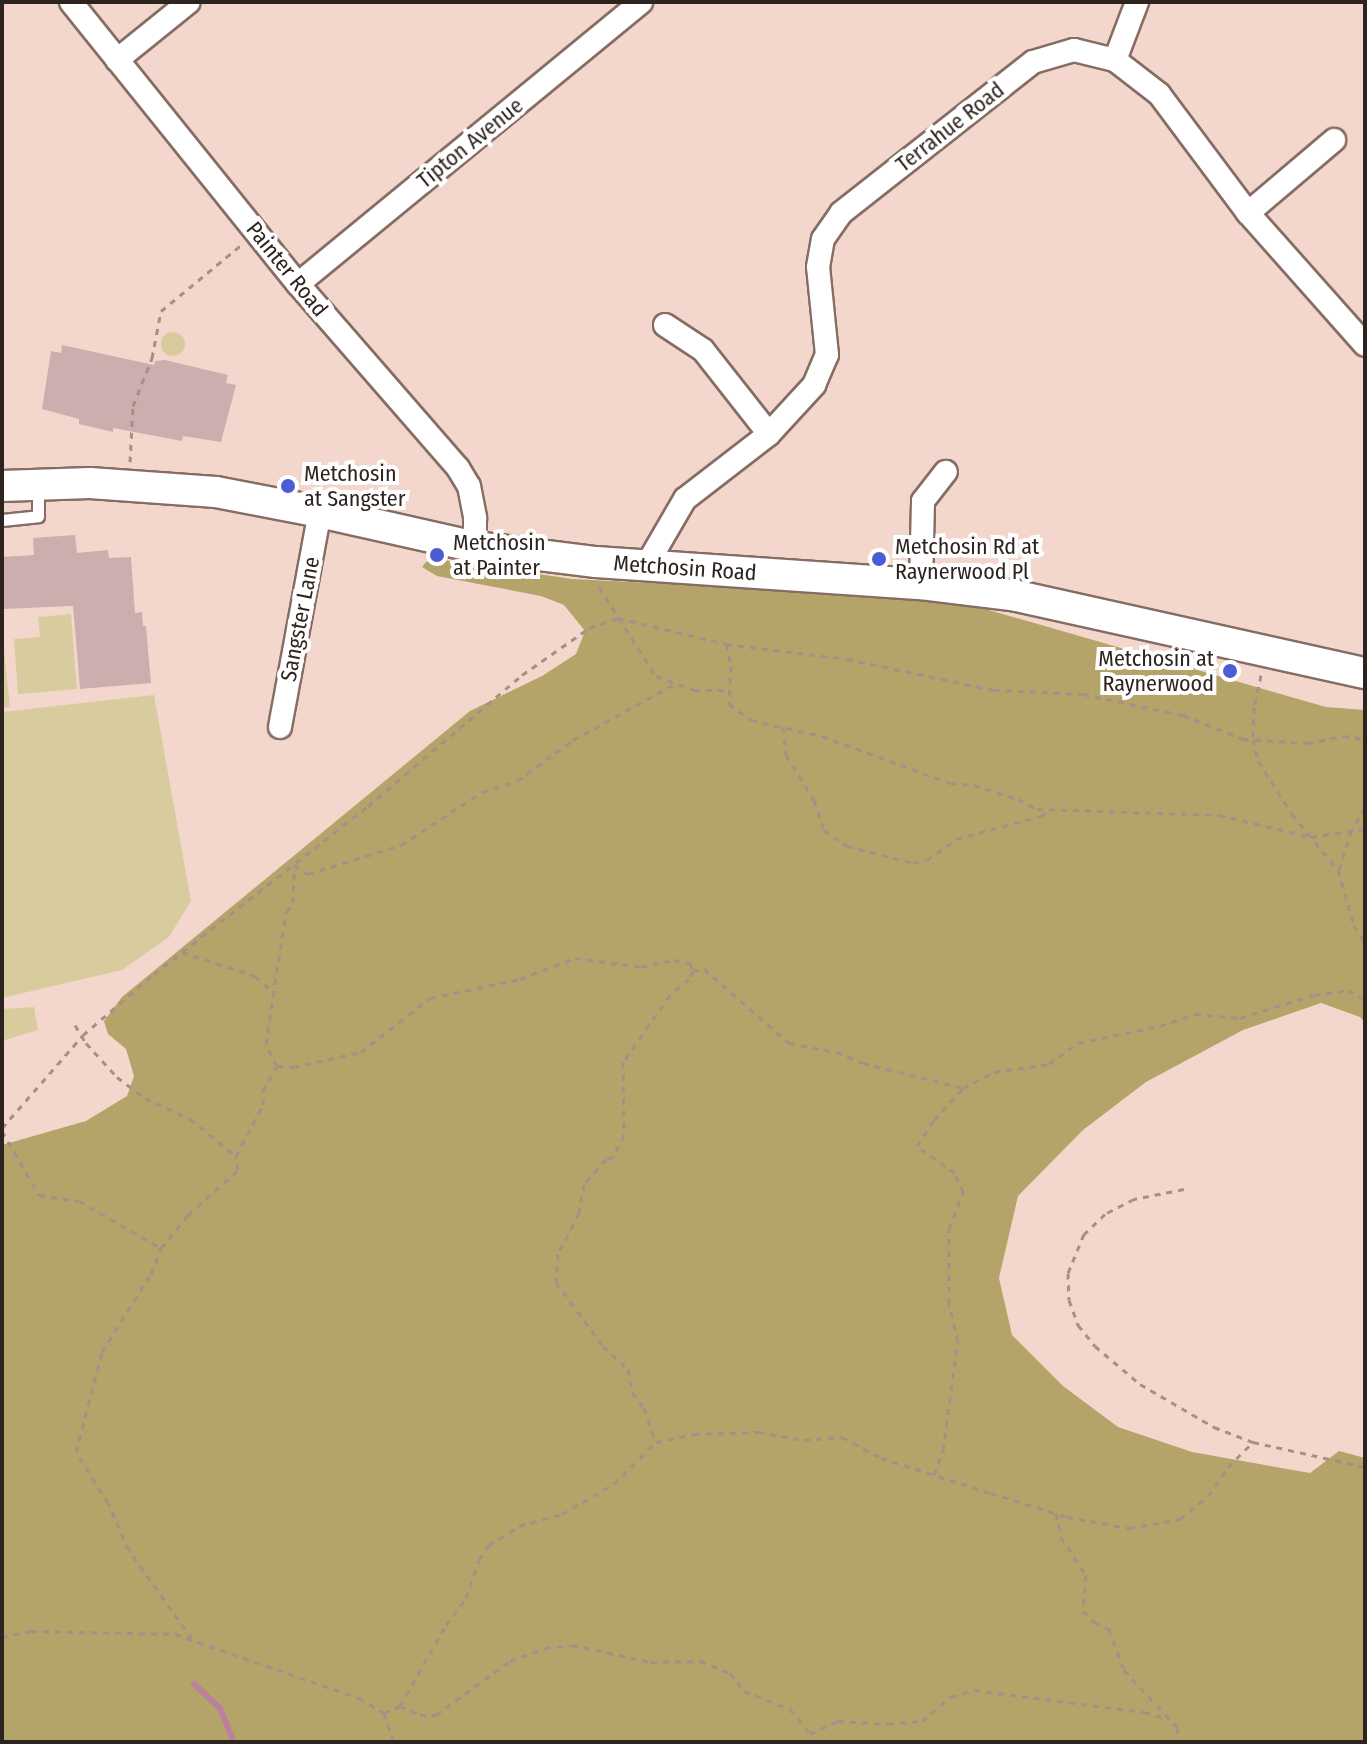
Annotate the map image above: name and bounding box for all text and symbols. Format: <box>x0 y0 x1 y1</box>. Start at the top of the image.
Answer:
street label: Terrahue Road <box>891 77 1009 177</box>
street label: Tipton Avenue <box>412 92 528 194</box>
street label: Painter Road <box>241 216 333 322</box>
place label: Metchosin at Sangster <box>304 460 405 512</box>
marker: Metchosin at Sangster <box>279 477 297 495</box>
place label: Metchosin at Painter <box>453 529 545 580</box>
place label: Metchosin Rd at Raynerwood Pl <box>895 533 1039 584</box>
marker: Metchosin at Painter <box>428 546 446 564</box>
street label: Metchosin Road <box>613 550 757 586</box>
marker: Metchosin Rd at Raynerwood Pl <box>870 550 888 568</box>
street label: Sangster Lane <box>275 555 325 683</box>
place label: Metchosin at Raynerwood <box>1098 645 1214 696</box>
marker: Metchosin at Raynerwood <box>1221 662 1239 680</box>

